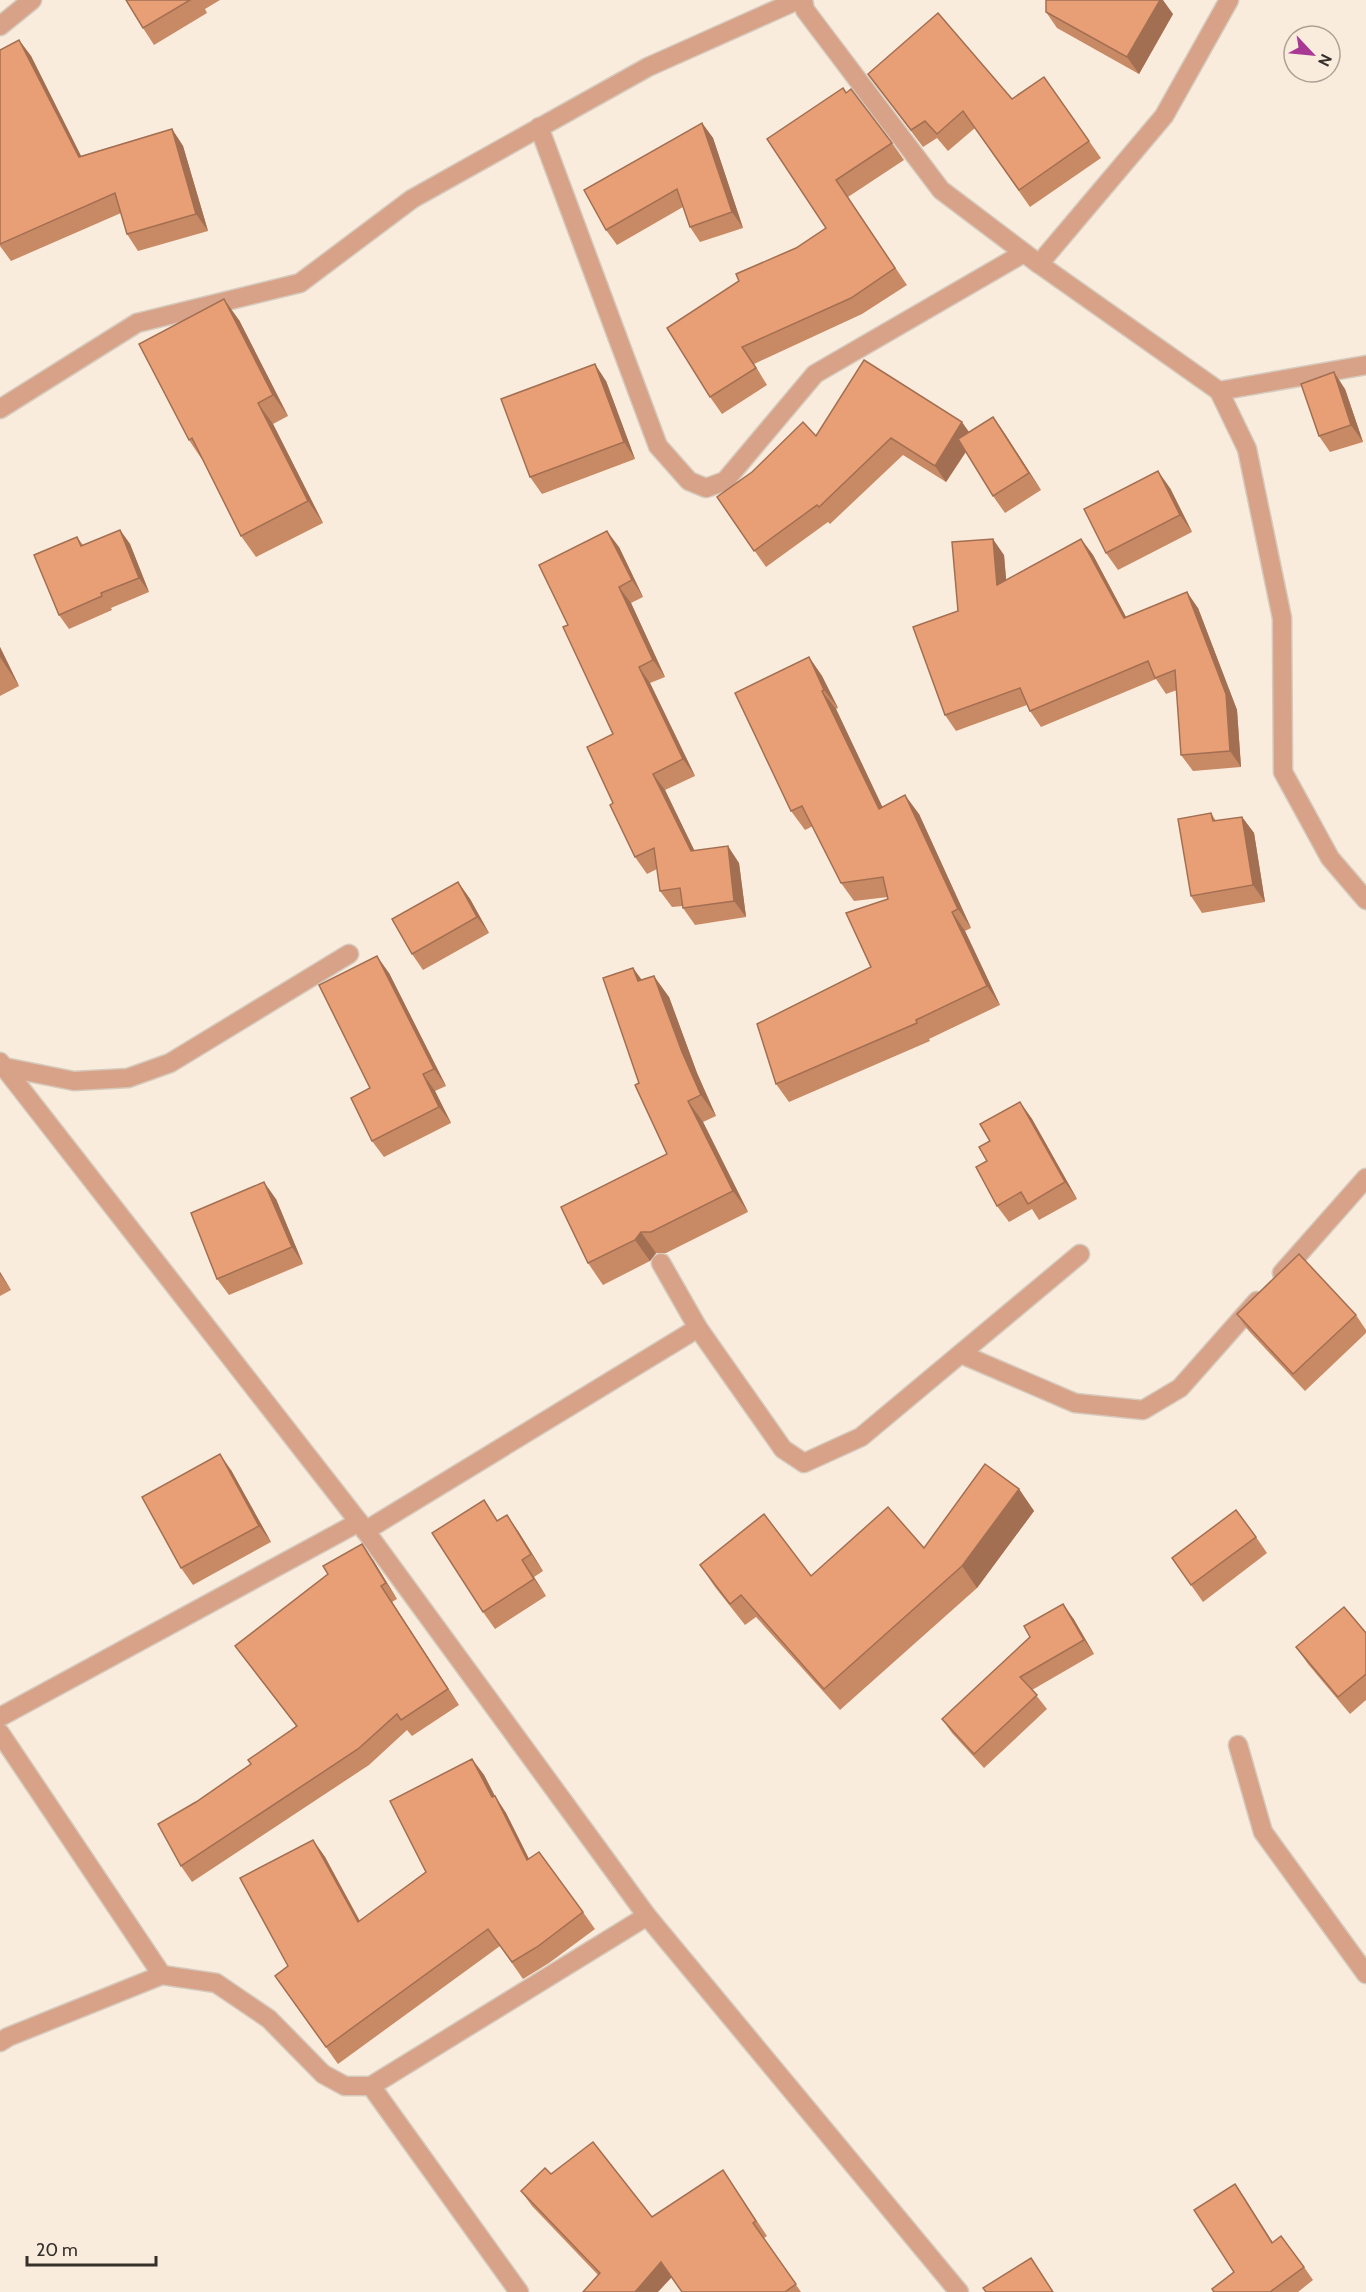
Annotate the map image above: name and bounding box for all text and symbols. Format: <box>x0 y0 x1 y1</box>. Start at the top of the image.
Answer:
north arrow <box>1282 24 1342 84</box>
text: N <box>1314 51 1336 70</box>
scale bar <box>27 2229 156 2267</box>
text: 20 m <box>36 2239 78 2261</box>

